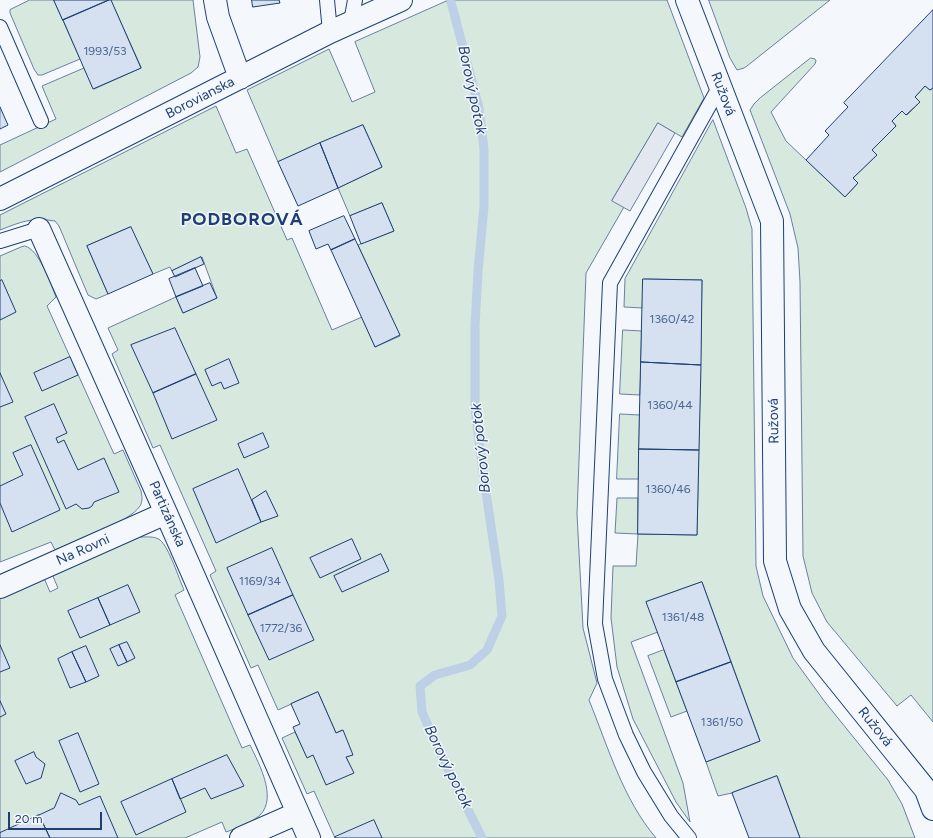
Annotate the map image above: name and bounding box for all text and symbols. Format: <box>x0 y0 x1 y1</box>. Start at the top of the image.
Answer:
house number: 1993/53 <box>83 44 127 58</box>
water label: Borový potok <box>454 44 490 136</box>
street label: Ružová <box>707 70 739 118</box>
street label: Borovianska <box>163 73 237 123</box>
district label: PODBOROVÁ <box>180 209 304 231</box>
house number: 1360/42 <box>650 312 694 326</box>
house number: 1360/44 <box>647 398 693 412</box>
street label: Ružová <box>765 398 783 444</box>
water label: Borový potok <box>467 402 495 494</box>
street label: Partizánska <box>145 478 189 550</box>
house number: 1360/46 <box>646 482 690 496</box>
street label: Na Rovni <box>54 531 112 569</box>
house number: 1169/34 <box>239 574 281 588</box>
house number: 1361/48 <box>662 610 704 624</box>
house number: 1772/36 <box>260 621 302 635</box>
street label: Ružová <box>854 704 896 750</box>
house number: 1361/50 <box>701 715 743 729</box>
water label: Borový potok <box>420 722 476 812</box>
scale bar <box>10 804 104 830</box>
text: 20 m <box>15 812 43 826</box>

